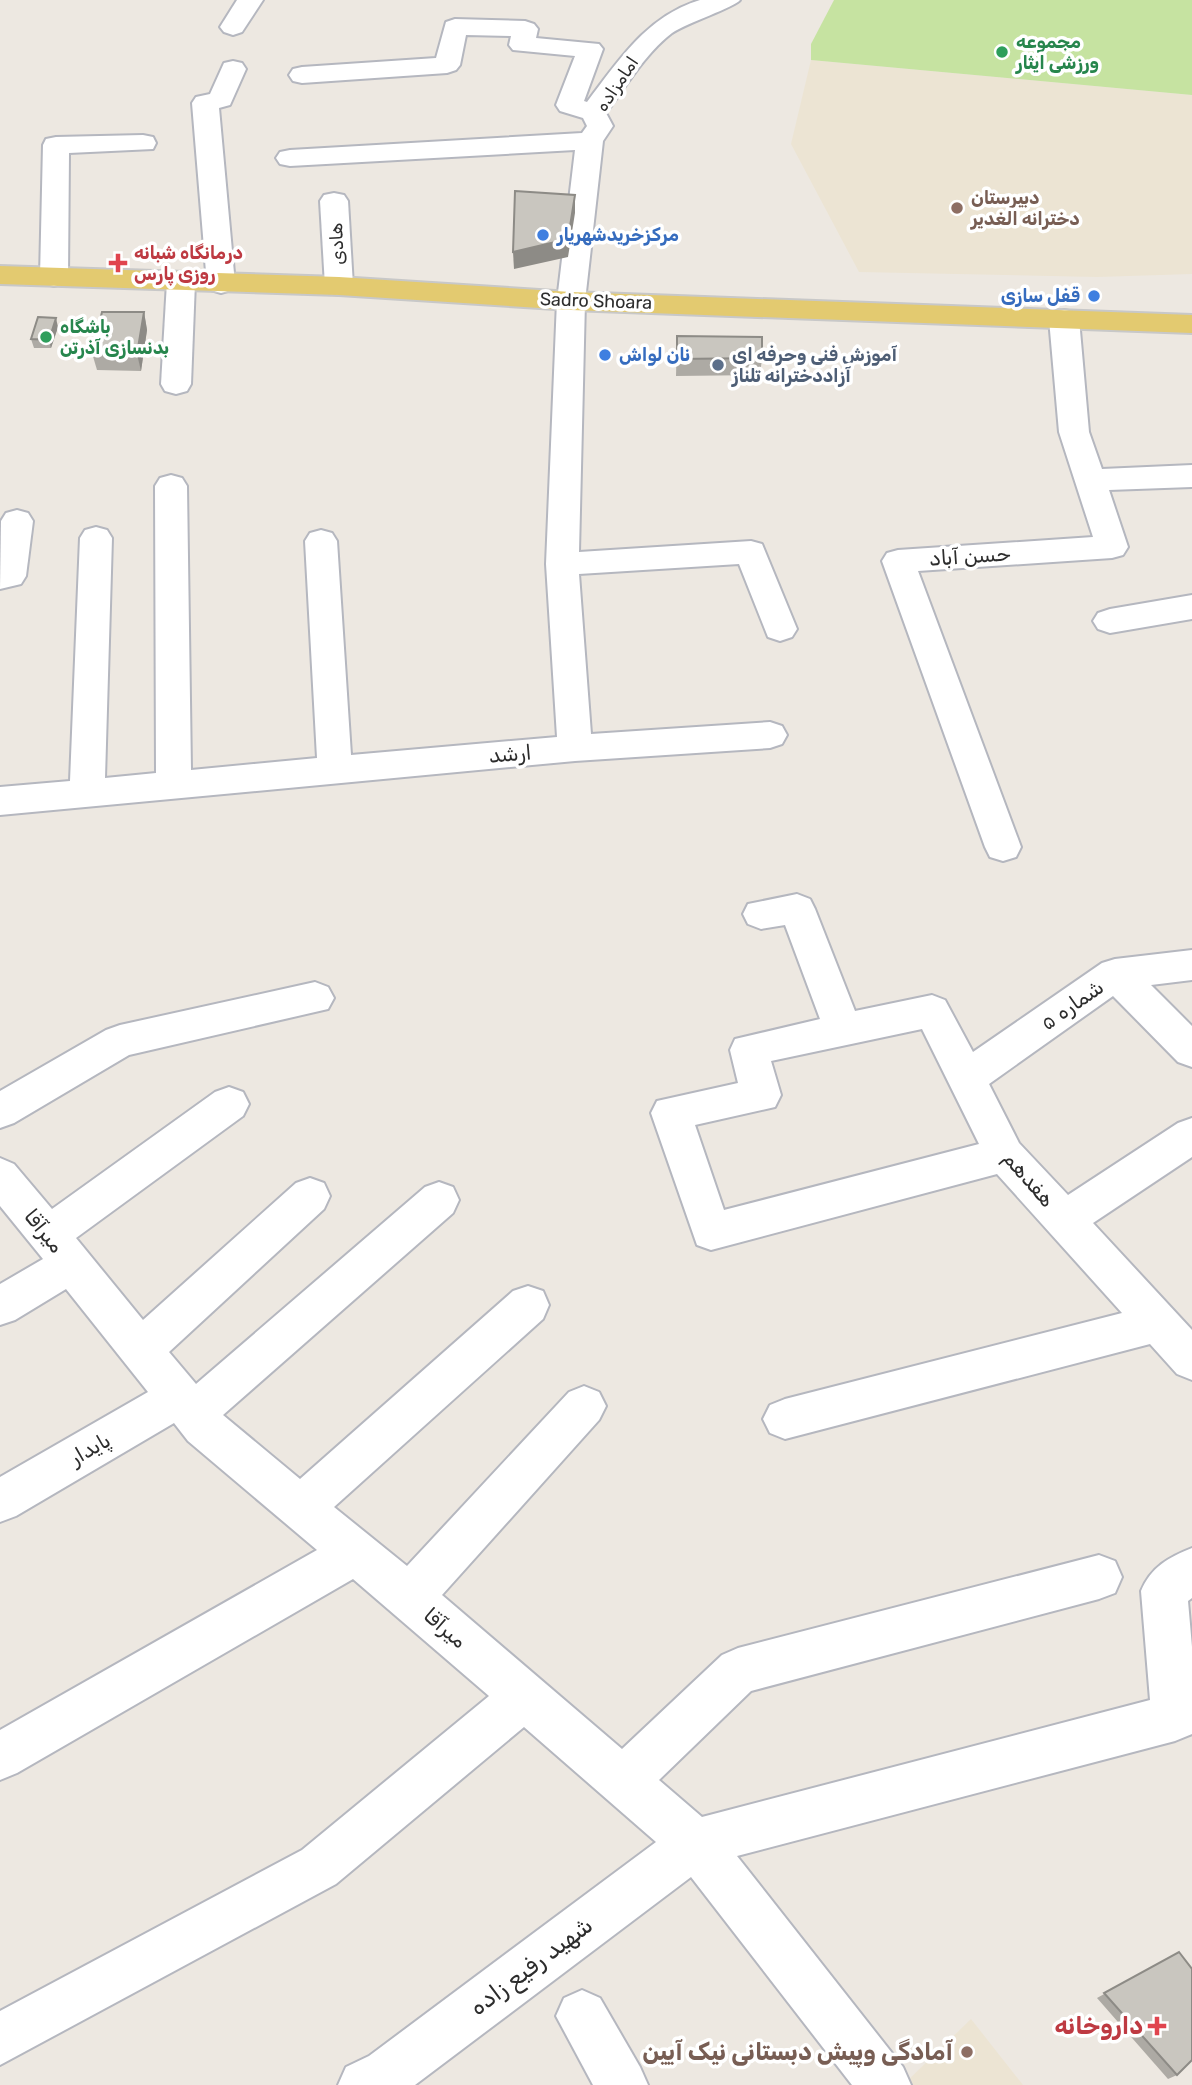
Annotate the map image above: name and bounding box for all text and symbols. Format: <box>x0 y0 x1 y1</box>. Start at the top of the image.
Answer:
place label: مجموعه ورزشی ایثار <box>1015 31 1099 74</box>
marker: مجموعه ورزشی ایثار <box>994 44 1010 60</box>
street label: امامزاده <box>591 52 643 116</box>
place label: دبیرستان دخترانه الغدیر <box>970 187 1080 230</box>
marker: دبیرستان دخترانه الغدیر <box>949 200 965 216</box>
street label: هادی <box>325 222 349 266</box>
place label: مرکزخریدشهریار <box>556 224 679 246</box>
marker: مرکزخریدشهریار <box>535 227 551 243</box>
place label: درمانگاه شبانه روزی پارس <box>134 242 243 286</box>
marker: درمانگاه شبانه روزی پارس <box>108 253 128 273</box>
place label: قفل سازی <box>1001 285 1080 307</box>
street label: Sadro Shoara <box>539 288 653 314</box>
marker: قفل سازی <box>1086 288 1102 304</box>
place label: باشگاه بدنسازی آذرتن <box>60 316 169 359</box>
marker: باشگاه بدنسازی آذرتن <box>38 329 54 345</box>
place label: نان لواش <box>619 344 690 366</box>
place label: آموزش فنی وحرفه ای آزاددخترانه تلناز <box>731 344 897 387</box>
marker: نان لواش <box>597 347 613 363</box>
marker: آموزش فنی وحرفه ای آزاددخترانه تلناز <box>710 357 726 373</box>
street label: حسن آباد <box>928 540 1012 571</box>
street label: ارشد <box>487 739 532 768</box>
street label: شماره ۵ <box>1035 974 1108 1035</box>
street label: هفدهم <box>997 1146 1061 1213</box>
street label: میرآقا <box>19 1204 70 1258</box>
street label: پایدار <box>63 1427 116 1473</box>
street label: میرآقا <box>419 1602 472 1653</box>
street label: شهید رفیع زاده <box>464 1911 600 2024</box>
place label: داروخانه <box>1054 2012 1143 2040</box>
marker: داروخانه <box>1149 2018 1165 2034</box>
place label: آمادگی وپیش دبستانی نیک آیین <box>642 2038 954 2069</box>
marker: آمادگی وپیش دبستانی نیک آیین <box>959 2044 975 2060</box>

